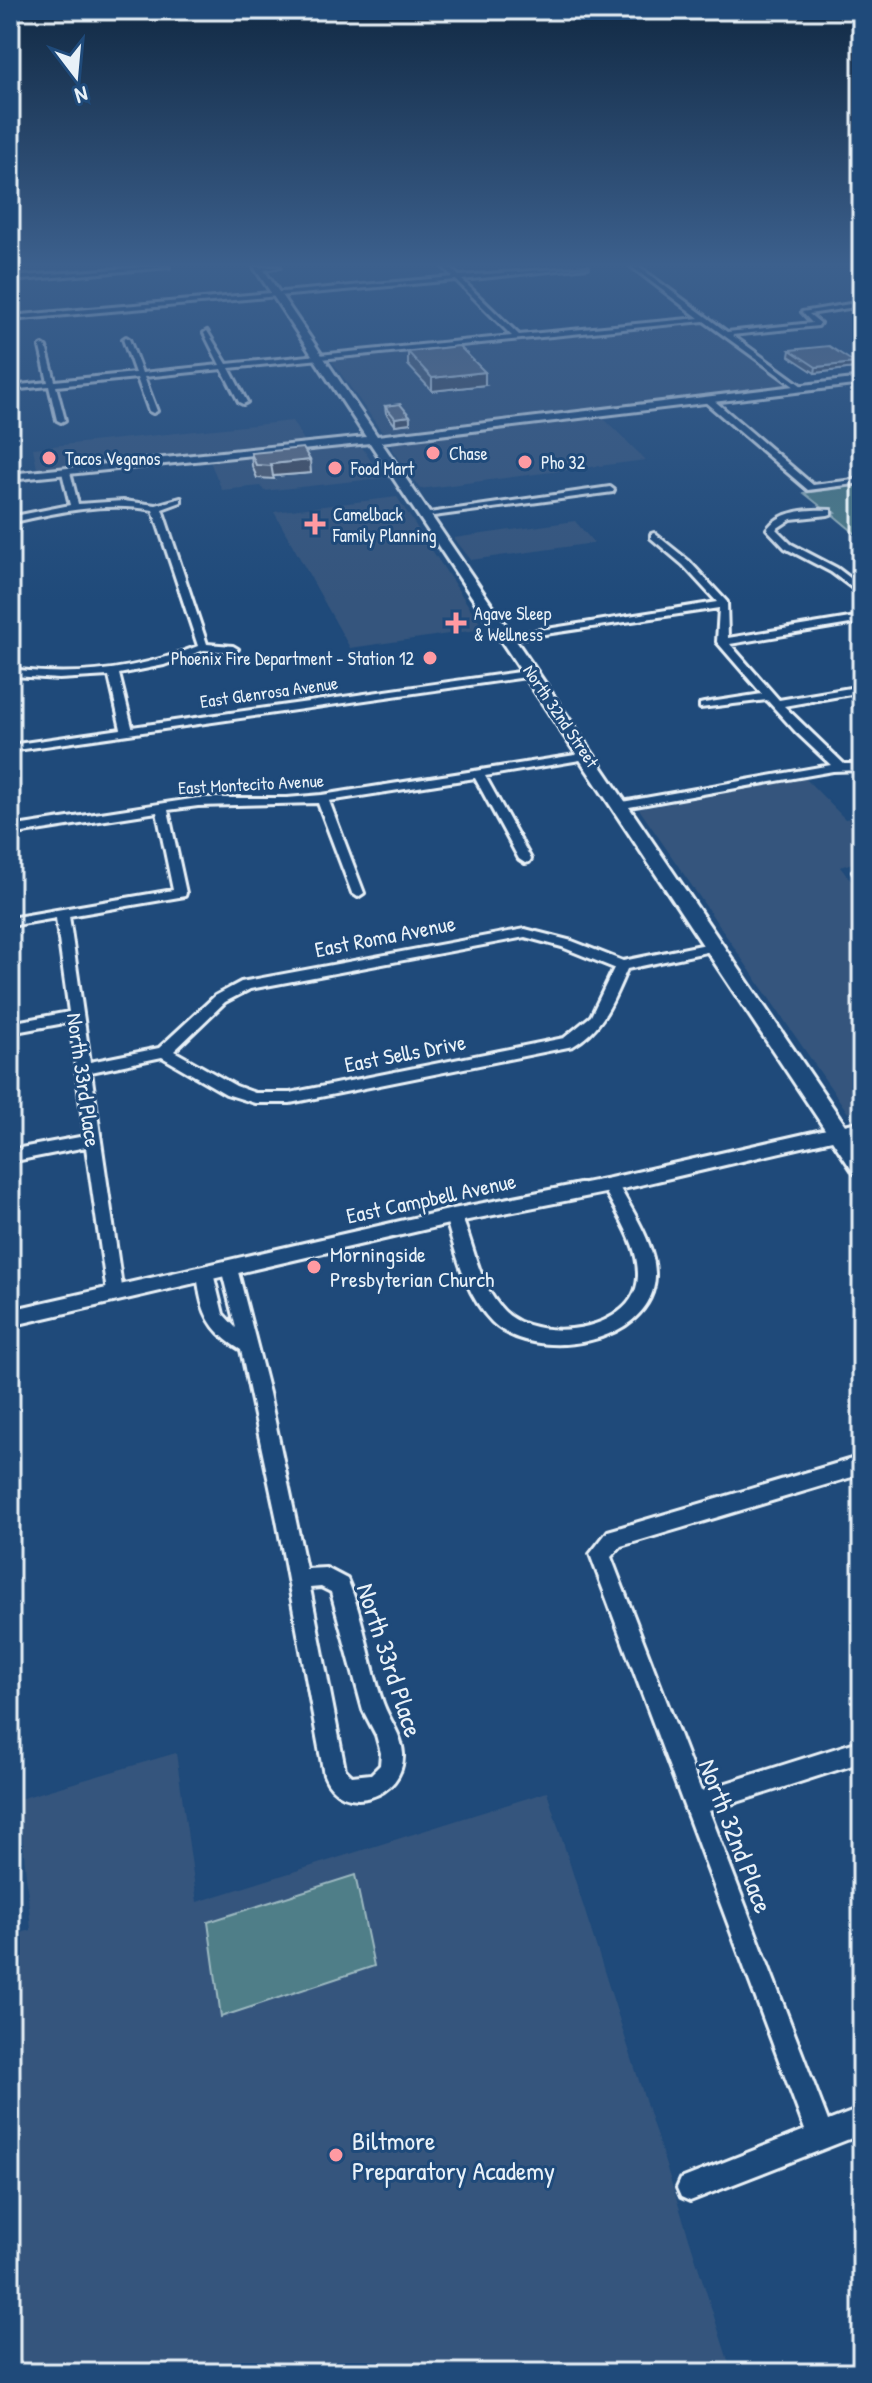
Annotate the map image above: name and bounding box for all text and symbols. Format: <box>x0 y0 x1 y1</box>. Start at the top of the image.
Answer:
north arrow <box>36 36 116 116</box>
text: N <box>71 79 91 111</box>
place label: Chase <box>449 441 488 466</box>
marker: Chase <box>424 444 442 462</box>
place label: Tacos Veganos <box>65 446 161 471</box>
marker: Tacos Veganos <box>40 449 58 467</box>
place label: Pho 32 <box>541 450 586 475</box>
marker: Pho 32 <box>516 453 534 471</box>
place label: Food Mart <box>350 456 415 481</box>
marker: Food Mart <box>326 459 344 477</box>
place label: Camelback Family Planning <box>332 502 437 548</box>
marker: Camelback Family Planning <box>304 513 326 535</box>
place label: Agave Sleep & Wellness <box>474 601 552 647</box>
marker: Agave Sleep & Wellness <box>445 612 467 634</box>
place label: Phoenix Fire Department - Station 12 <box>171 646 415 671</box>
marker: Phoenix Fire Department - Station 12 <box>421 649 439 667</box>
street label: North 32nd Street <box>517 660 605 773</box>
street label: East Glenrosa Avenue <box>198 670 340 714</box>
street label: East Montecito Avenue <box>177 768 325 800</box>
street label: East Roma Avenue <box>312 908 458 964</box>
street label: North 33rd Place <box>60 1011 108 1149</box>
street label: East Sells Drive <box>342 1027 468 1079</box>
street label: East Campbell Avenue <box>343 1165 519 1231</box>
place label: Morningside Presbyterian Church <box>330 1239 494 1294</box>
marker: Morningside Presbyterian Church <box>305 1258 323 1276</box>
street label: North 33rd Place <box>349 1579 431 1741</box>
street label: North 32nd Place <box>691 1754 781 1918</box>
place label: Biltmore Preparatory Academy <box>352 2123 555 2188</box>
marker: Biltmore Preparatory Academy <box>327 2146 345 2164</box>

